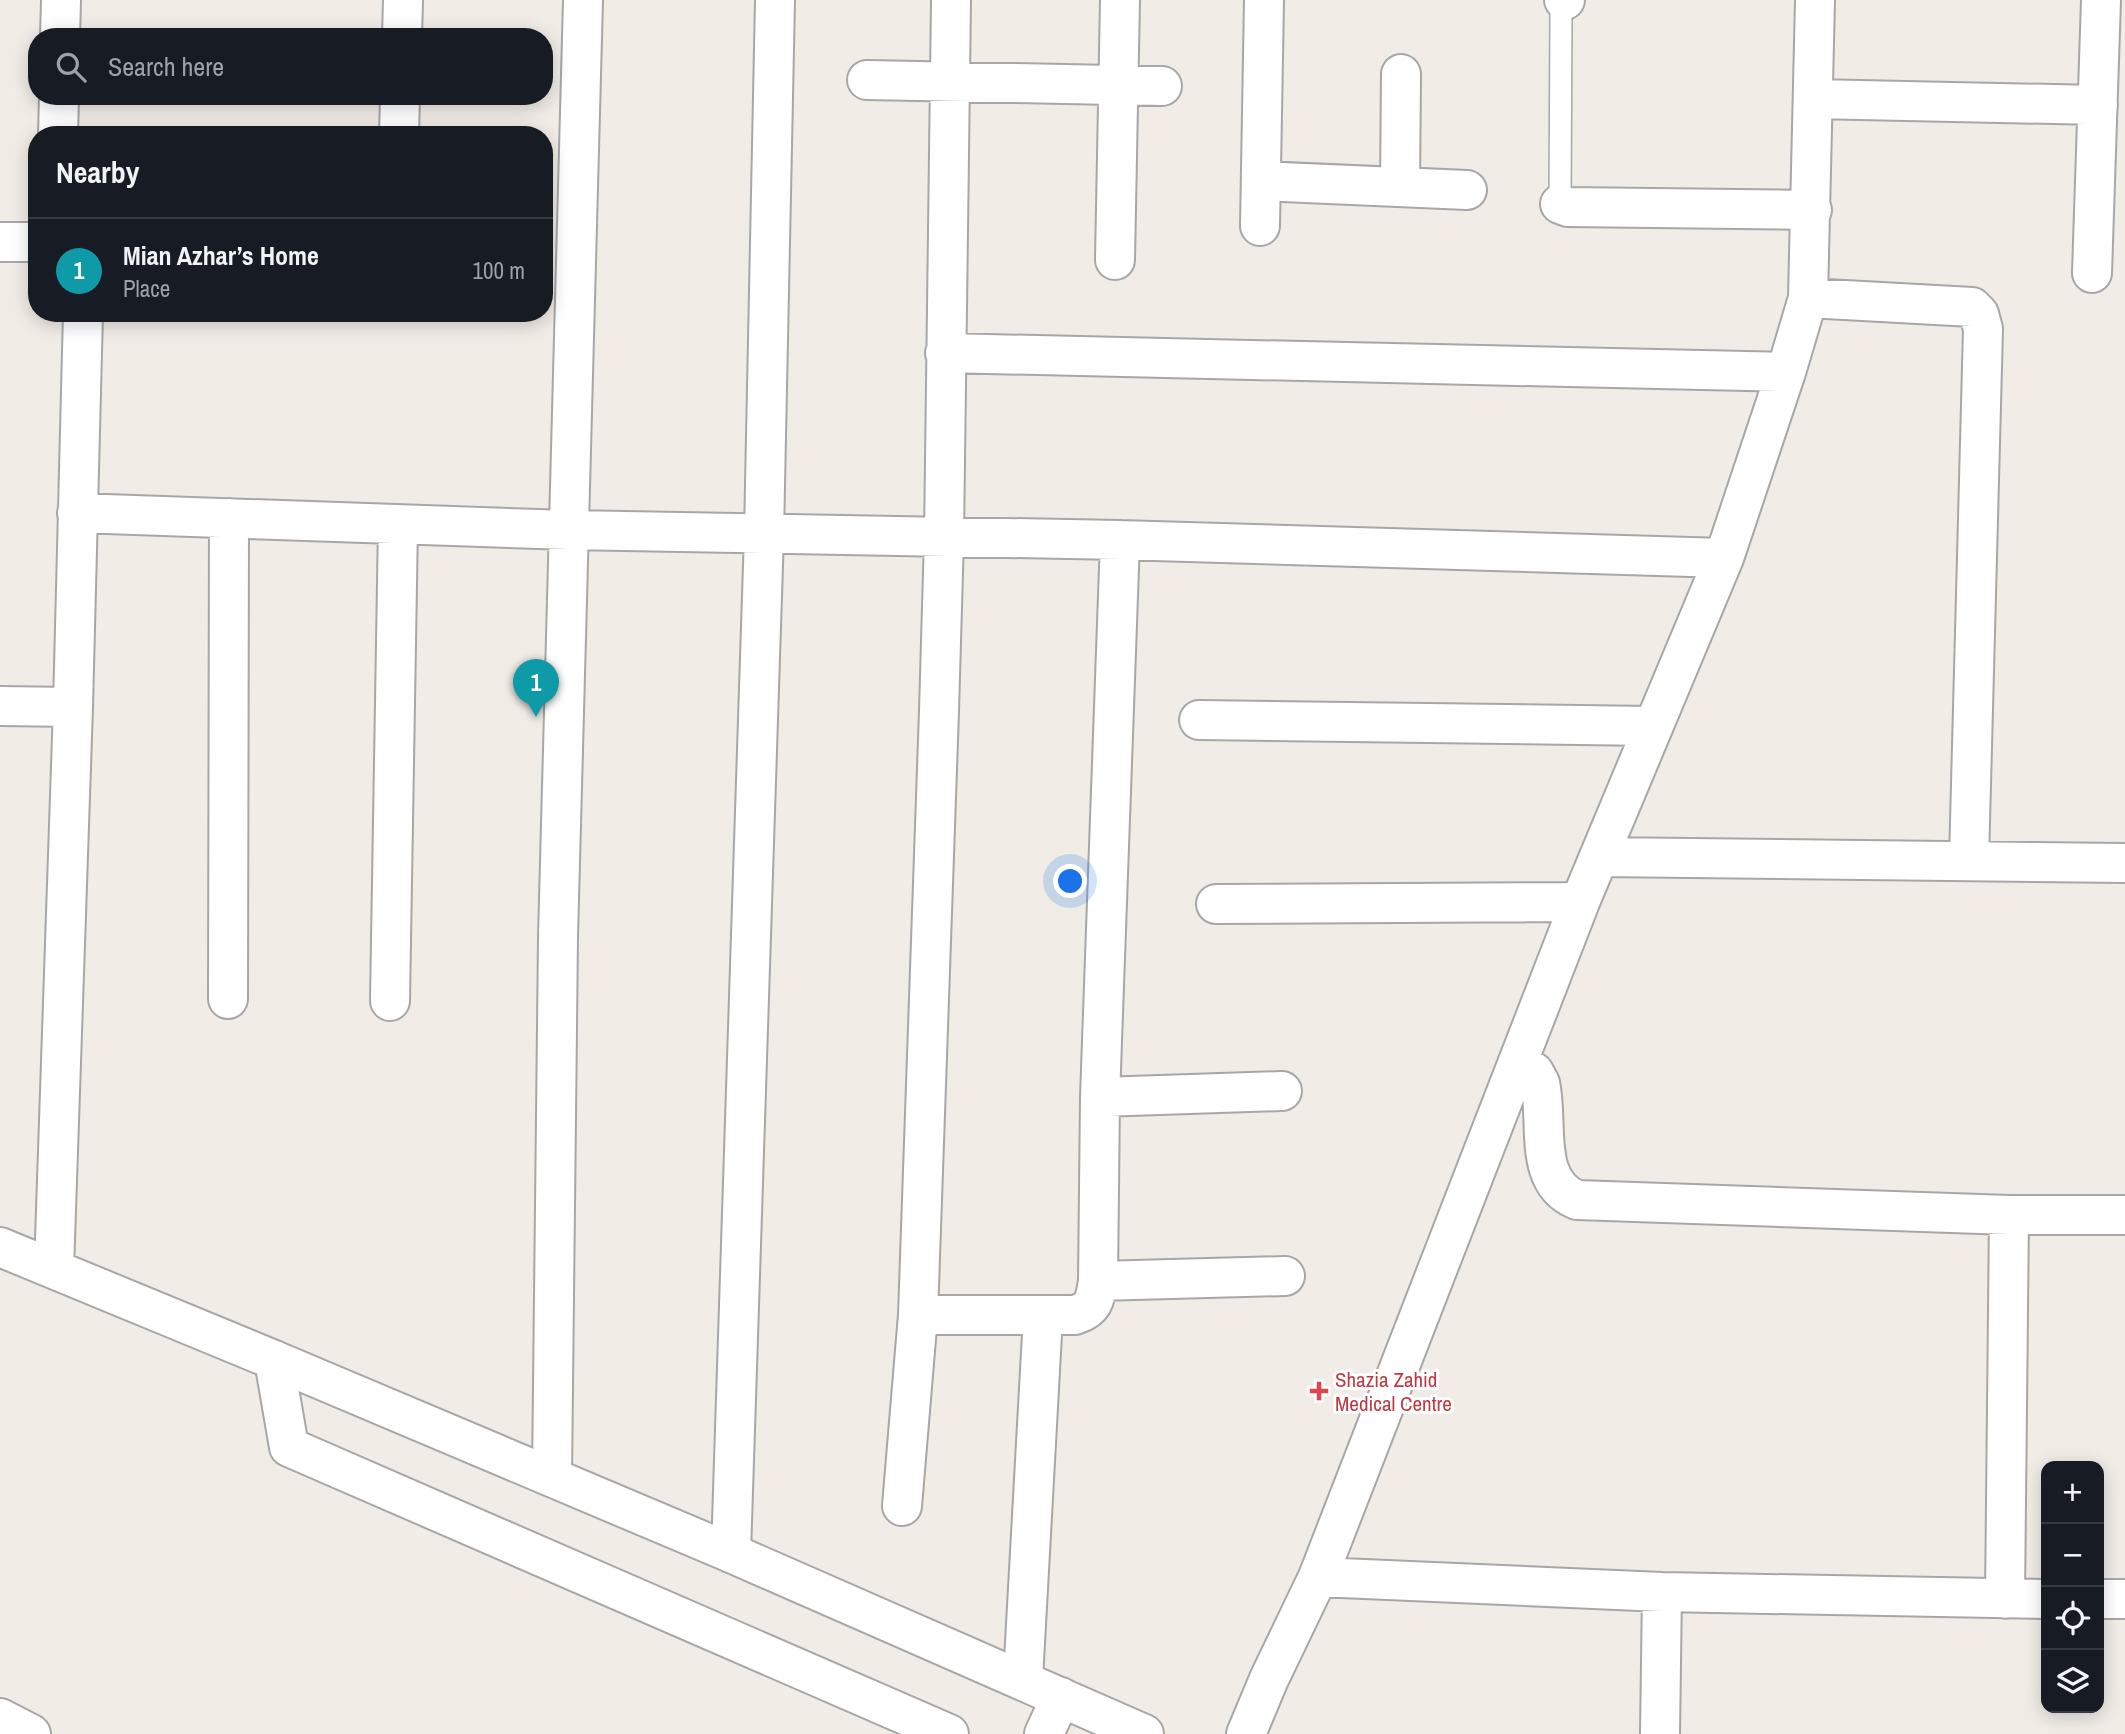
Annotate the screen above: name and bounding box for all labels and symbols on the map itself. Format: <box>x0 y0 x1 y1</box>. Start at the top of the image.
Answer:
pin: 1 <box>513 659 559 717</box>
your location <box>1053 864 1087 898</box>
place label: Shazia Zahid Medical Centre <box>1335 1365 1452 1418</box>
marker: Shazia Zahid Medical Centre <box>1309 1381 1329 1401</box>

